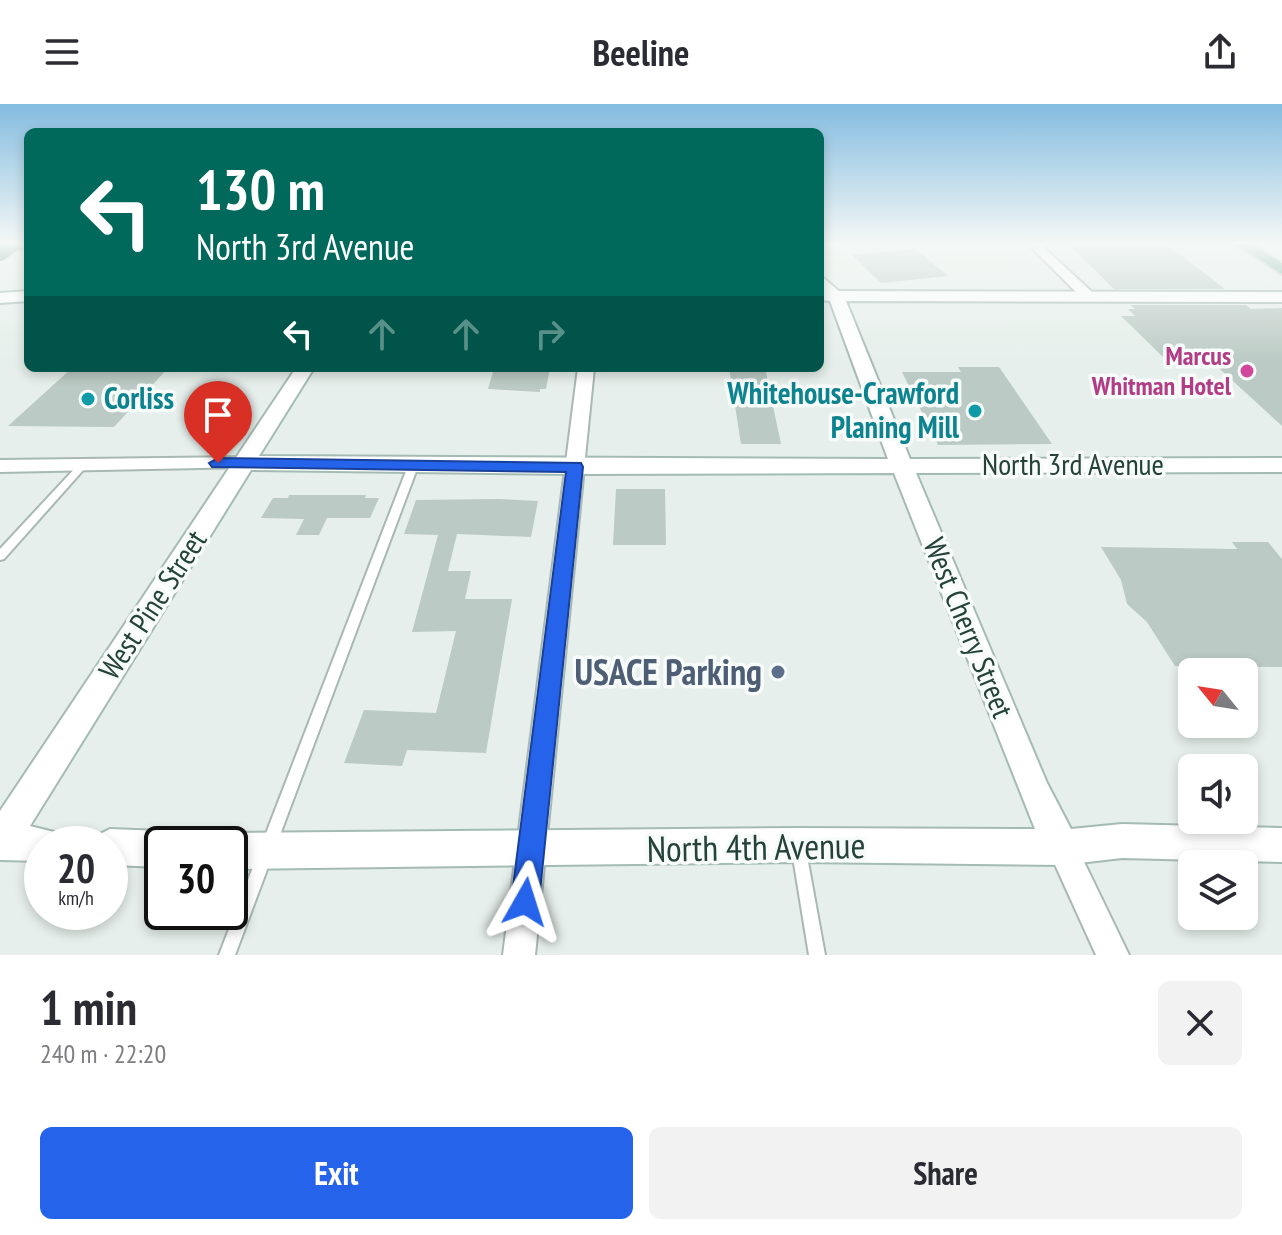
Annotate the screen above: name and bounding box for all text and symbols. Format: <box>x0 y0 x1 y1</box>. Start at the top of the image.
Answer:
text: Beeline <box>593 29 689 76</box>
icon: menu <box>40 30 84 74</box>
icon: share <box>1198 30 1242 74</box>
text: 130 m <box>196 153 325 225</box>
icon: left <box>64 160 168 264</box>
text: North 3rd Avenue <box>196 223 414 270</box>
icon: left <box>276 312 320 356</box>
icon: ahead <box>360 312 404 356</box>
icon: ahead <box>444 312 488 356</box>
icon: right <box>528 312 572 356</box>
place label: Marcus Whitman Hotel <box>1091 339 1232 402</box>
marker: Marcus Whitman Hotel <box>1238 362 1256 380</box>
place label: Whitehouse-Crawford Planing Mill <box>726 373 960 446</box>
place label: Corliss <box>104 378 174 417</box>
pin <box>184 381 252 463</box>
marker: Corliss <box>79 390 97 408</box>
icon: arrive <box>196 393 240 437</box>
marker: Whitehouse-Crawford Planing Mill <box>966 402 984 420</box>
street label: North 3rd Avenue <box>982 444 1164 483</box>
street label: West Pine Street <box>89 522 215 686</box>
street label: West Cherry Street <box>916 532 1023 724</box>
place label: USACE Parking <box>574 648 762 695</box>
north arrow <box>1178 658 1258 738</box>
map controls <box>1178 658 1258 930</box>
marker: USACE Parking <box>769 663 787 681</box>
button: sound <box>1178 754 1258 834</box>
street label: North 4th Avenue <box>646 821 866 872</box>
speed limit sign: 30 <box>144 826 248 930</box>
text: 20 <box>57 842 95 894</box>
button: layers <box>1178 850 1258 930</box>
position arrow <box>483 860 567 944</box>
text: km/h <box>58 885 94 911</box>
text: 1 min <box>40 976 137 1038</box>
button: close <box>1158 981 1242 1065</box>
text: 240 m · 22:20 <box>40 1037 166 1070</box>
button: Exit <box>40 1127 633 1219</box>
button: Share <box>649 1127 1242 1219</box>

